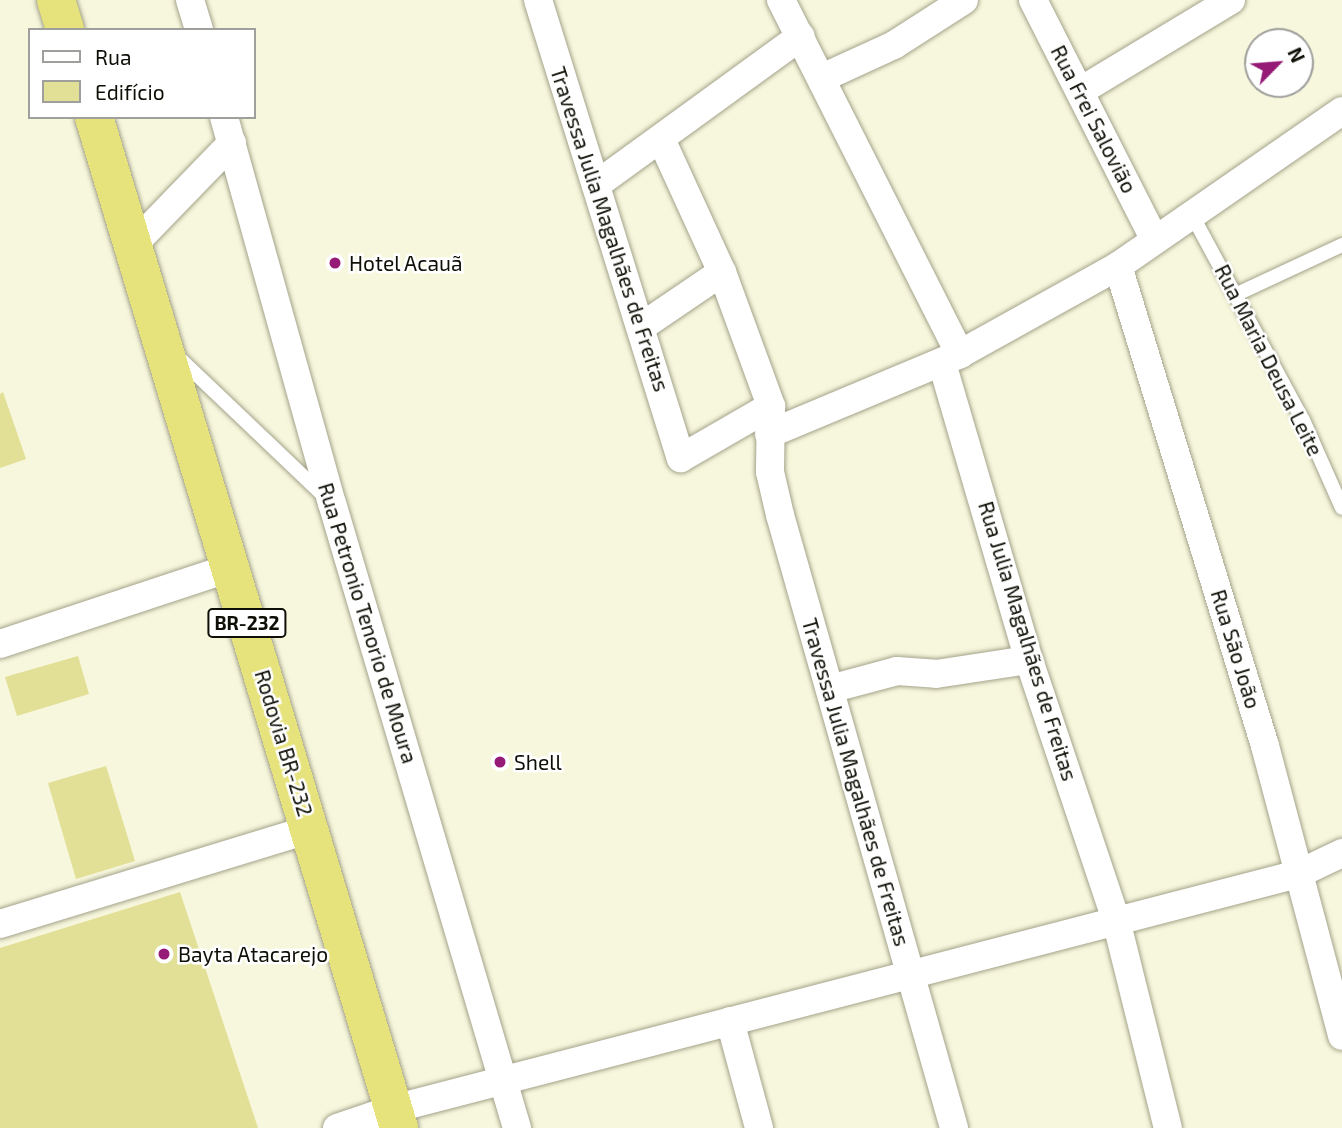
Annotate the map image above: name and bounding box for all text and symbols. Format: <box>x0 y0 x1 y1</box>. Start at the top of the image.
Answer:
legend <box>28 28 256 119</box>
north arrow <box>1244 28 1314 98</box>
street label: Rua Frei Salovião <box>1046 41 1142 197</box>
text: Rua <box>95 44 131 69</box>
text: N <box>1283 44 1310 66</box>
street label: Travessa Julia Magalhães de Freitas <box>545 63 675 395</box>
text: Edifício <box>95 79 165 104</box>
place label: Hotel Acauã <box>349 250 463 276</box>
marker: Hotel Acauã <box>327 255 343 271</box>
street label: Rua Maria Deusa Leite <box>1210 260 1328 460</box>
street label: Rua Petronio Tenorio de Moura <box>313 479 423 767</box>
street label: Rua Julia Magalhães de Freitas <box>973 498 1083 784</box>
street label: Rua São João <box>1206 586 1266 712</box>
road number: BR-232 <box>207 608 287 638</box>
street label: Travessa Julia Magalhães de Freitas <box>797 615 915 949</box>
street label: Rodovia BR-232 <box>250 667 318 819</box>
place label: Shell <box>514 749 562 775</box>
marker: Shell <box>492 754 508 770</box>
place label: Bayta Atacarejo <box>178 941 329 967</box>
marker: Bayta Atacarejo <box>156 946 172 962</box>

